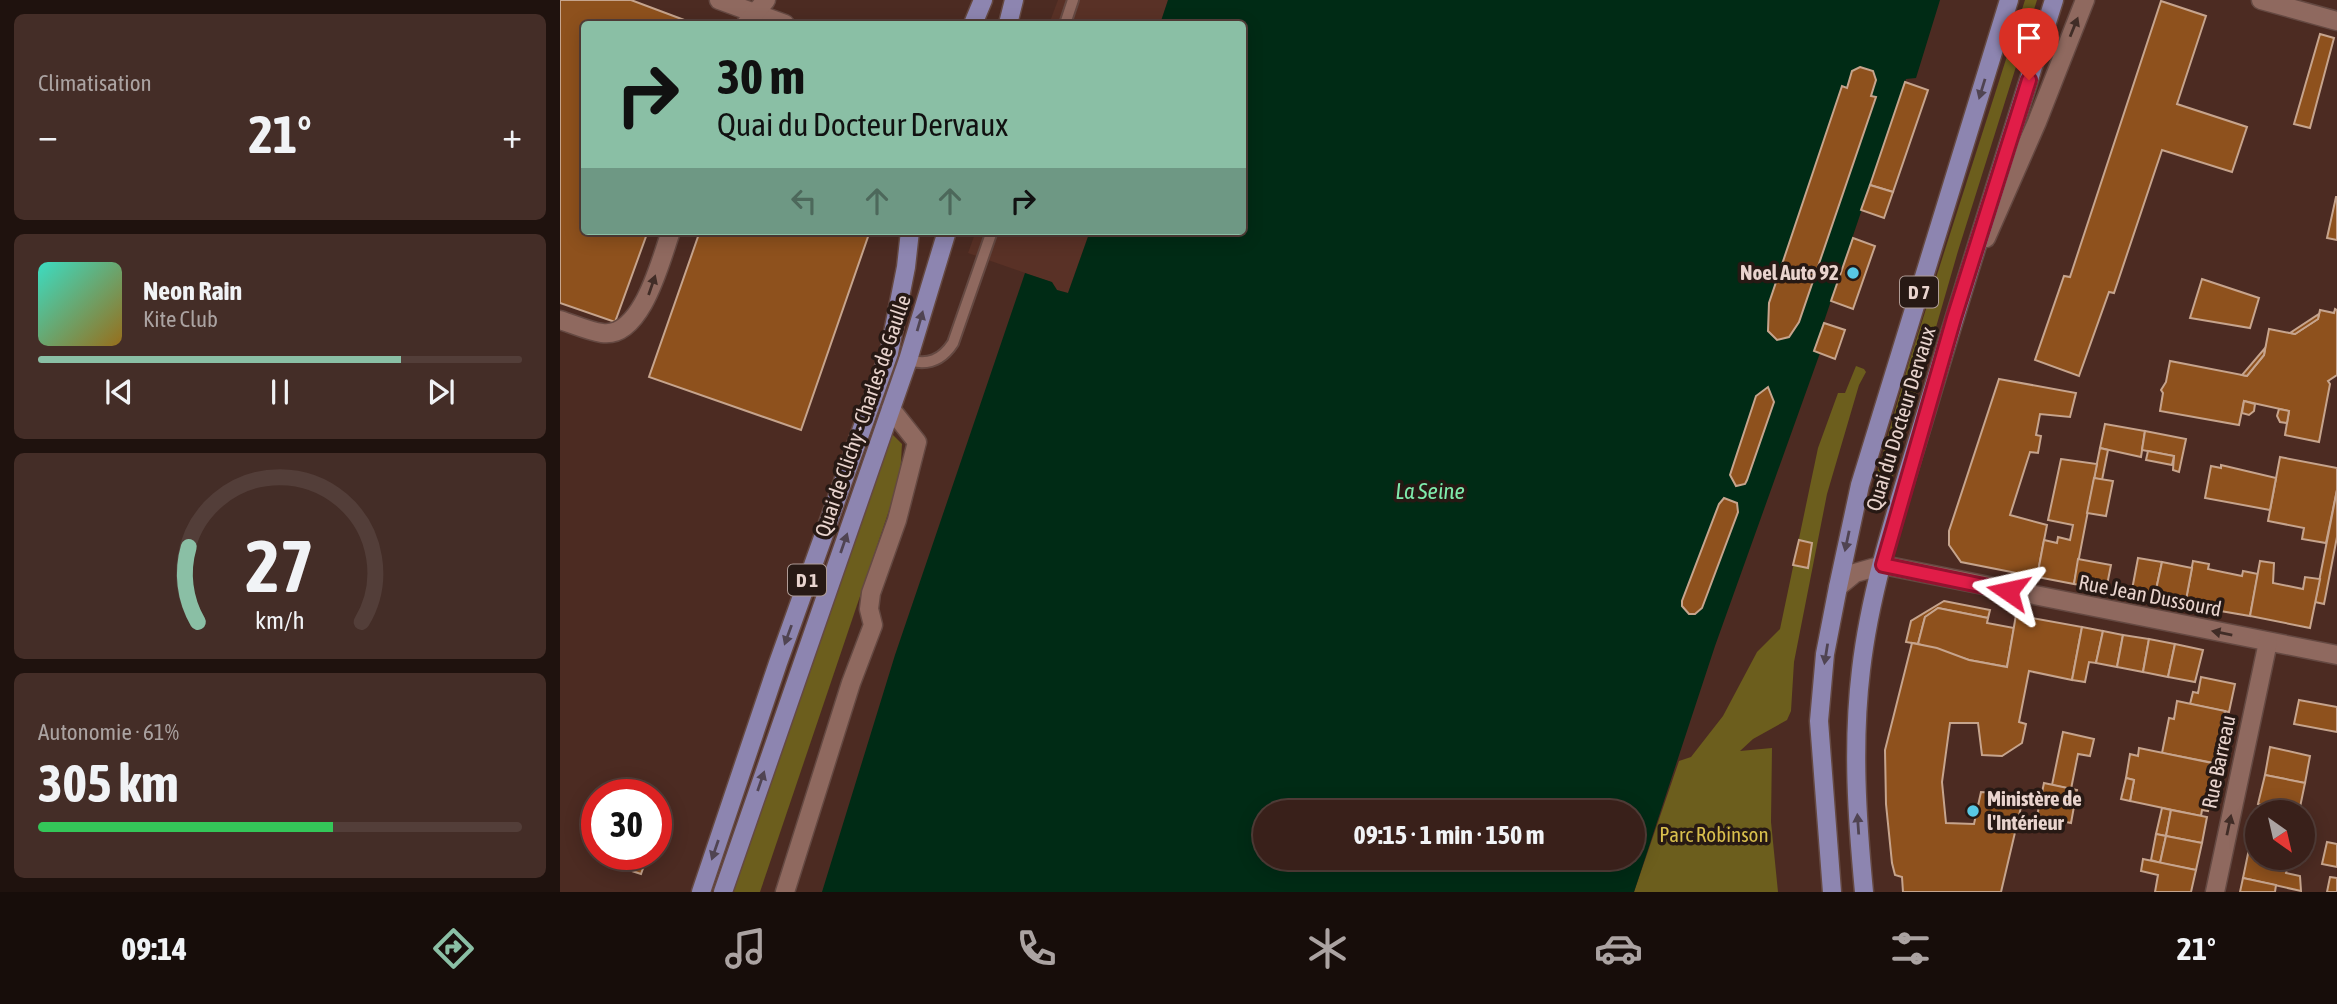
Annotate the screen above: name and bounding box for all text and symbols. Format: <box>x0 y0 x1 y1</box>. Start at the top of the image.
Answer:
pin <box>1999 8 2059 80</box>
one-way arrow <box>2069 16 2080 37</box>
icon: arrive <box>2010 19 2048 57</box>
text: 30 m <box>717 48 805 104</box>
icon: right <box>602 49 693 140</box>
text: Climatisation <box>38 70 152 96</box>
one-way arrow <box>1976 78 1987 99</box>
text: 21° <box>248 104 312 164</box>
text: Quai du Docteur Dervaux <box>717 106 1008 143</box>
text: − <box>38 113 58 156</box>
text: + <box>502 113 522 156</box>
icon: left <box>785 182 823 220</box>
icon: ahead <box>858 182 896 220</box>
icon: ahead <box>931 182 969 220</box>
icon: right <box>1004 182 1042 220</box>
place label: Noel Auto 92 <box>1740 260 1839 284</box>
marker: Noel Auto 92 <box>1845 265 1861 281</box>
one-way arrow <box>647 274 658 295</box>
text: Neon Rain <box>143 276 242 306</box>
road number: D 7 <box>1900 276 1938 308</box>
street label: Quai de Clichy - Charles de Gaulle <box>809 292 915 540</box>
text: Kite Club <box>143 306 218 332</box>
one-way arrow <box>915 310 925 331</box>
street label: Quai du Docteur Dervaux <box>1861 323 1940 514</box>
icon: previous <box>100 373 138 411</box>
icon: pause <box>261 373 299 411</box>
icon: next <box>422 373 460 411</box>
water label: La Seine <box>1395 478 1465 504</box>
text: 27 <box>246 524 314 607</box>
one-way arrow <box>1842 530 1853 552</box>
one-way arrow <box>839 533 850 554</box>
position arrow <box>1971 554 2045 628</box>
road number: D 1 <box>788 565 826 596</box>
street label: Rue Jean Dussourd <box>2077 569 2224 621</box>
text: km/h <box>255 606 305 634</box>
one-way arrow <box>782 624 793 645</box>
one-way arrow <box>2211 627 2233 638</box>
one-way arrow <box>1820 643 1831 665</box>
street label: Rue Barreau <box>2196 713 2240 811</box>
text: Autonomie · 61% <box>38 719 179 745</box>
text: 305 km <box>38 753 179 813</box>
one-way arrow <box>756 771 767 792</box>
speed limit sign: 30 <box>581 779 672 870</box>
place label: Ministère de l'Intérieur <box>1987 786 2082 834</box>
north arrow <box>2245 800 2315 870</box>
map controls <box>2245 800 2315 870</box>
marker: Ministère de l'Intérieur <box>1965 803 1981 819</box>
one-way arrow <box>1852 813 1863 835</box>
one-way arrow <box>2224 814 2235 836</box>
text: 09:15 · 1 min · 150 m <box>1354 820 1544 850</box>
park label: Parc Robinson <box>1659 822 1769 846</box>
one-way arrow <box>709 840 720 861</box>
icon: directions <box>429 924 478 973</box>
icon: music <box>721 924 770 973</box>
icon: phone <box>1012 924 1061 973</box>
icon: climate <box>1303 924 1352 973</box>
icon: car <box>1594 924 1643 973</box>
icon: filters <box>1886 924 1935 973</box>
text: 09:14 <box>121 930 187 967</box>
text: 21° <box>2177 930 2216 967</box>

